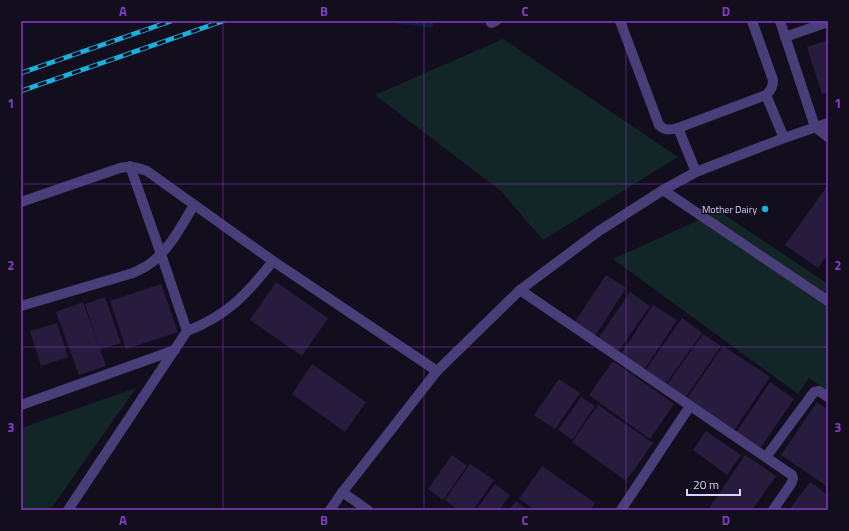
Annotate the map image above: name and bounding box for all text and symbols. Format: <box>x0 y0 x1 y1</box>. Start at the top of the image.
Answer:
text: A <box>119 1 127 21</box>
text: B <box>320 1 328 21</box>
text: C <box>521 1 529 21</box>
text: D <box>722 1 730 21</box>
text: 1 <box>7 93 15 113</box>
text: 1 <box>834 93 842 113</box>
place label: Mother Dairy <box>702 202 757 217</box>
marker: Mother Dairy <box>760 204 770 214</box>
text: 2 <box>7 255 15 275</box>
text: 2 <box>834 255 842 275</box>
text: 3 <box>7 417 15 437</box>
text: 3 <box>834 417 842 437</box>
scale bar <box>687 471 740 497</box>
text: 20 m <box>693 475 719 494</box>
text: A <box>119 510 127 530</box>
text: B <box>320 510 328 530</box>
text: C <box>521 510 529 530</box>
text: D <box>722 510 730 530</box>

